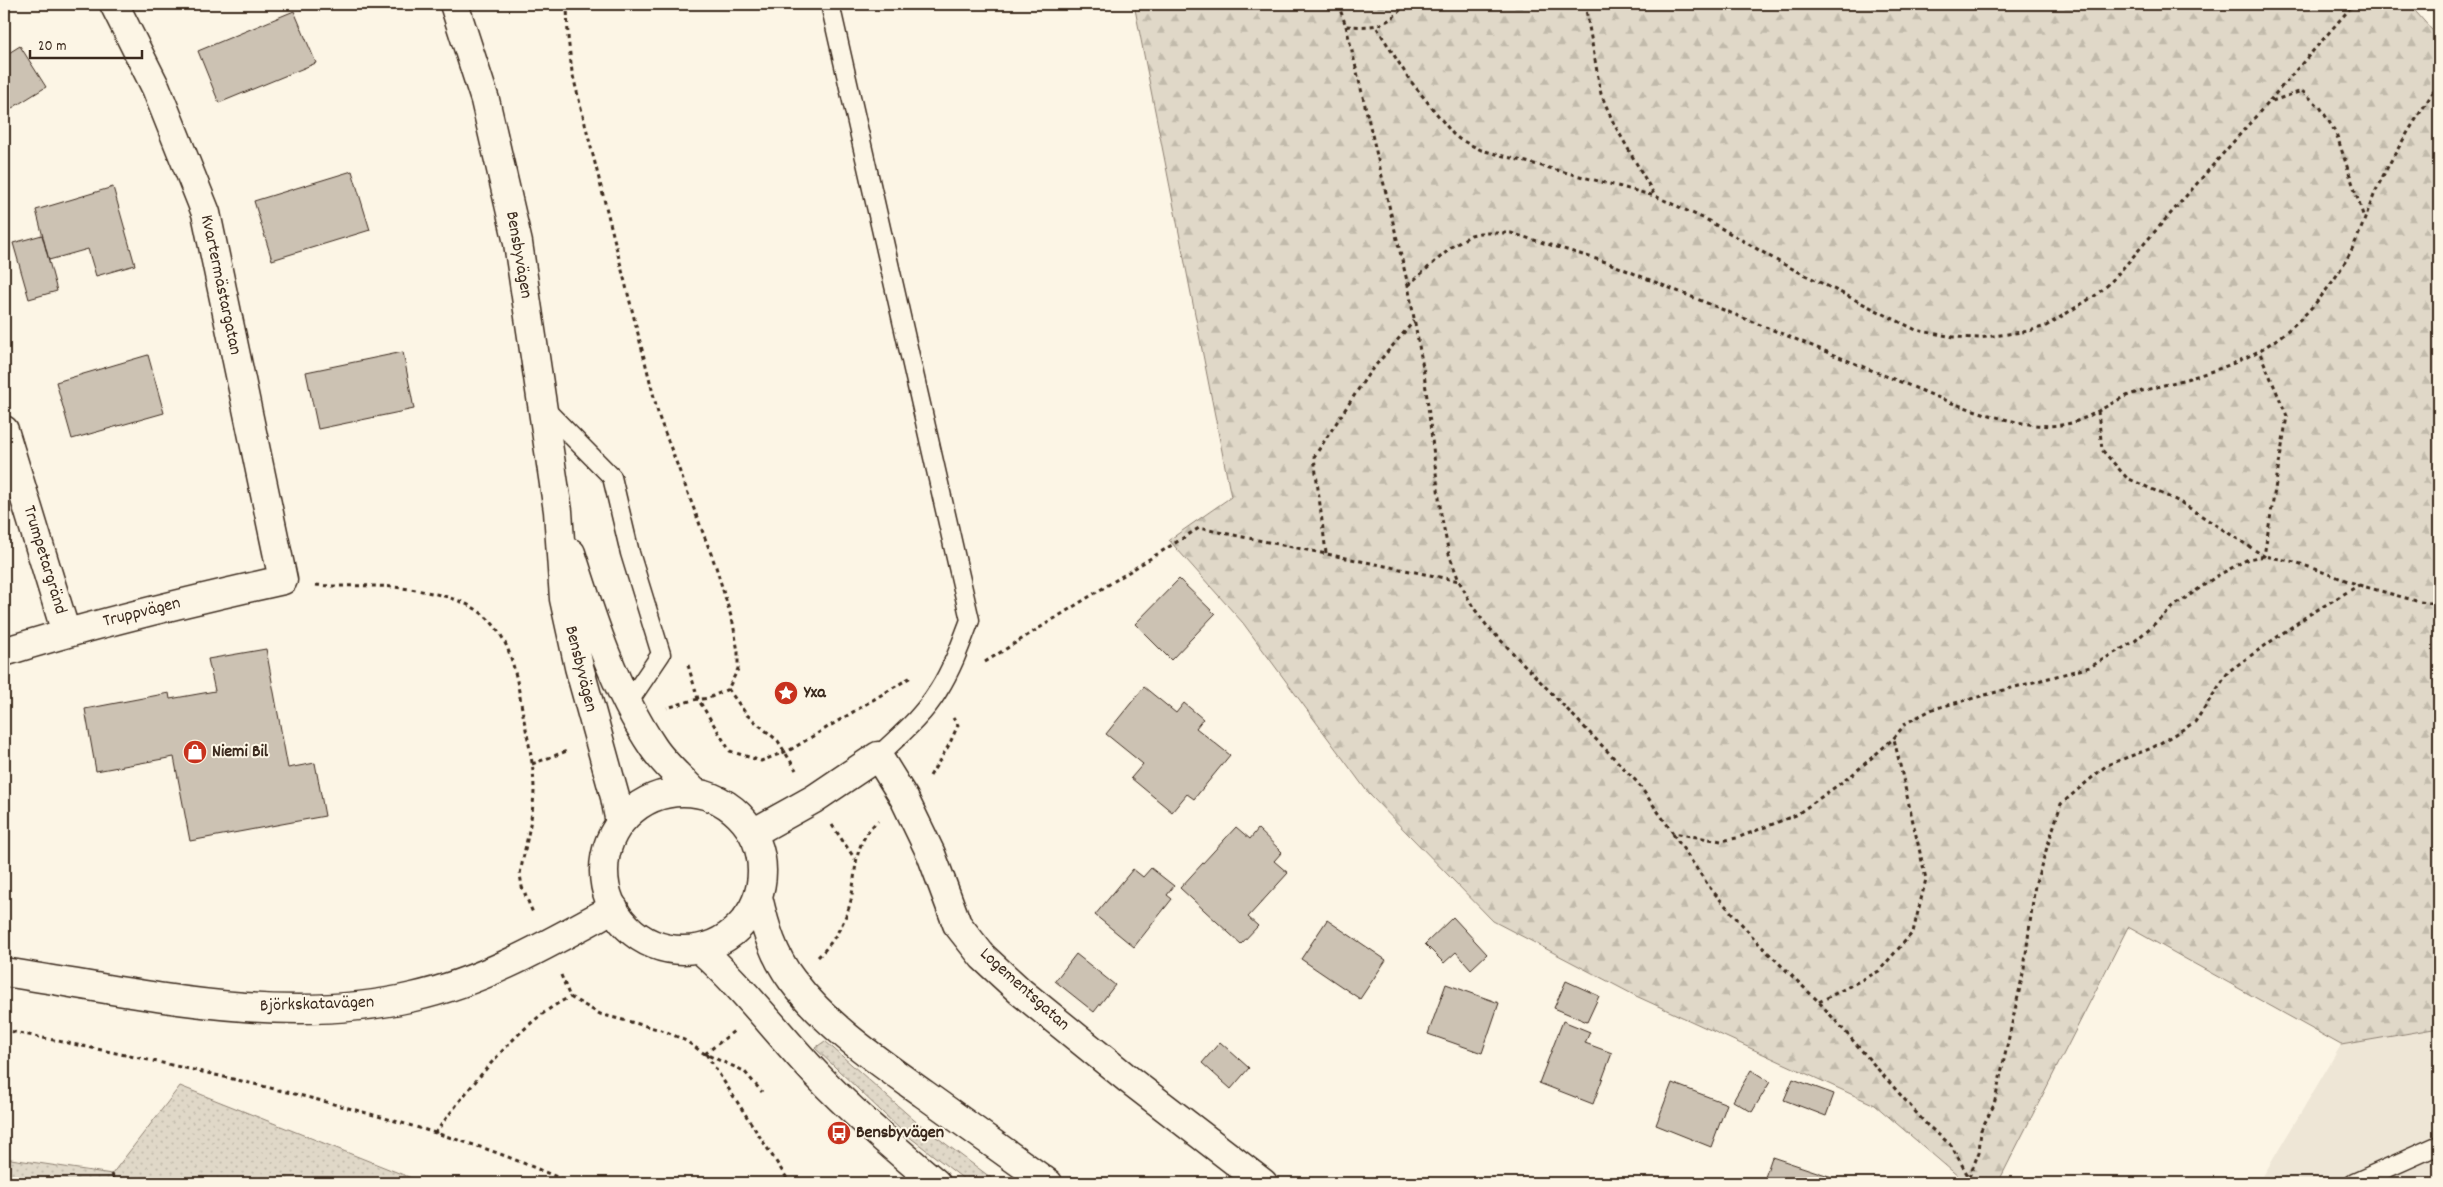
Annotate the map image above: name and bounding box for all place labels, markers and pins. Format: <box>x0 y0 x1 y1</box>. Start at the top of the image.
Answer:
place icon: Yxa <box>773 680 799 706</box>
place label: Yxa <box>803 681 826 706</box>
shop icon: Niemi Bil <box>182 739 208 765</box>
place label: Niemi Bil <box>212 740 269 765</box>
bus stop icon: Bensbyvägen <box>826 1120 852 1146</box>
place label: Bensbyvägen <box>856 1121 944 1146</box>

